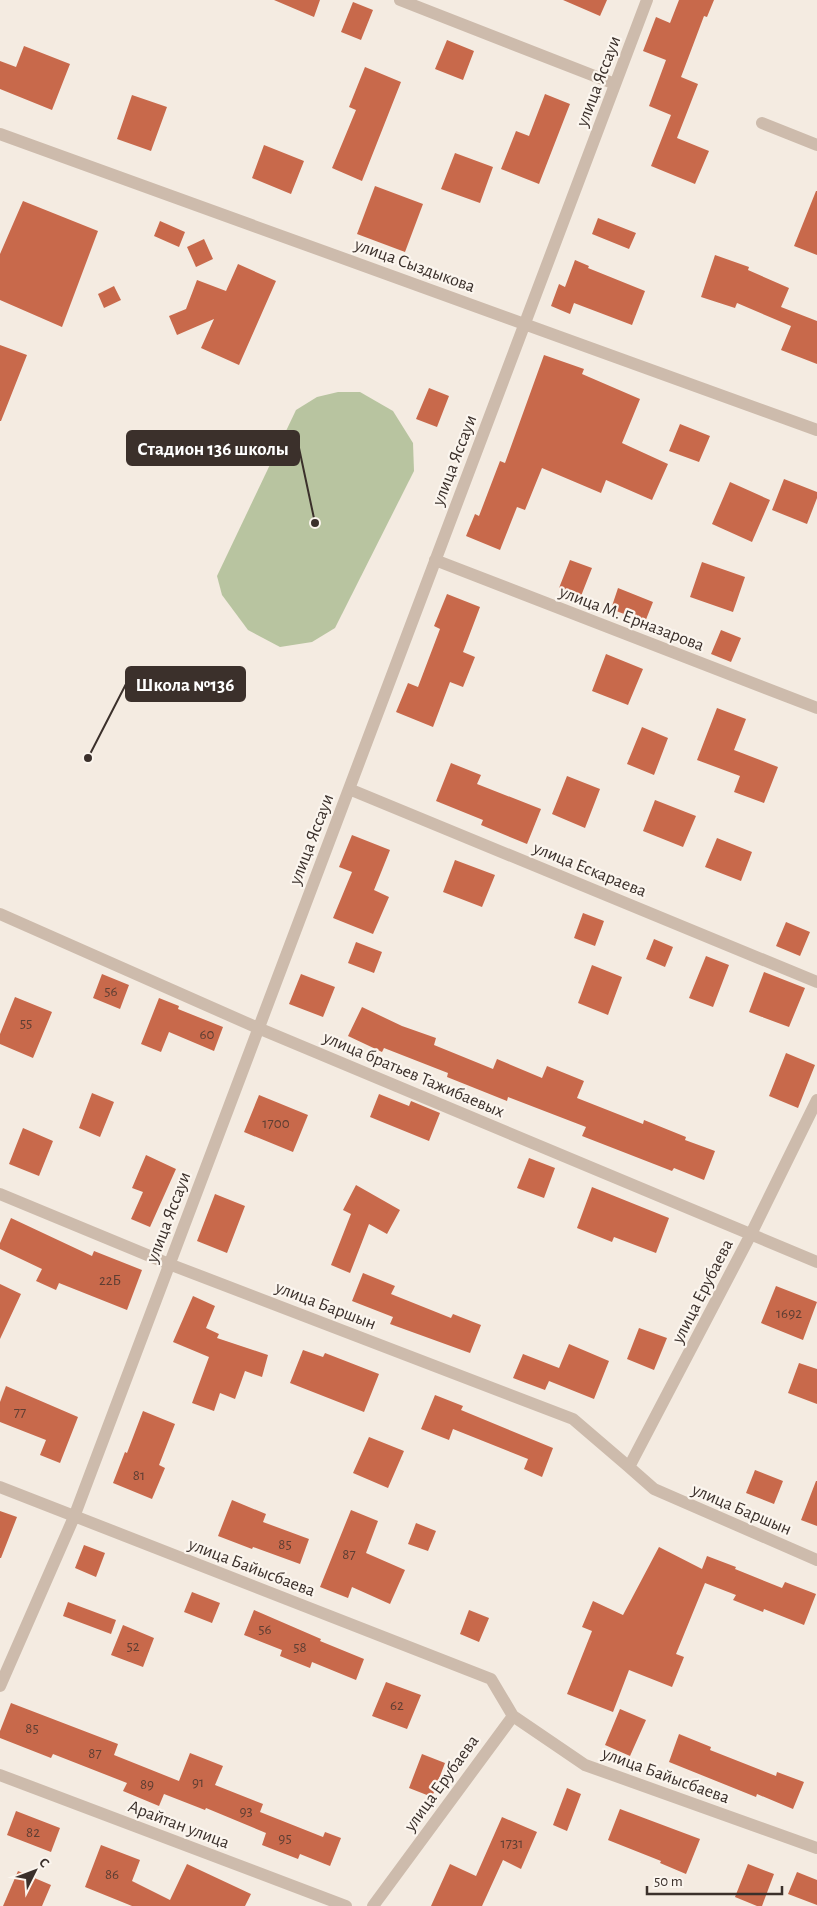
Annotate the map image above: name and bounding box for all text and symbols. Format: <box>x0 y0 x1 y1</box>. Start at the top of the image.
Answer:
street label: улица Яссауи <box>573 34 624 130</box>
street label: улица Сыздыкова <box>351 235 477 296</box>
street label: улица Яссауи <box>429 413 480 509</box>
callout: Стадион 136 школы <box>127 431 299 465</box>
text: Стадион 136 школы <box>137 440 289 459</box>
street label: улица М. Ерназарова <box>556 583 707 655</box>
callout: Школа №136 <box>126 667 245 701</box>
text: Школа №136 <box>136 676 234 695</box>
street label: улица Яссауи <box>286 792 337 888</box>
street label: улица Ескараева <box>530 839 649 901</box>
house number: 56 <box>104 984 118 999</box>
house number: 55 <box>20 1016 32 1031</box>
house number: 60 <box>200 1027 215 1042</box>
street label: улица братьев Тажибаевых <box>319 1027 507 1121</box>
house number: 1700 <box>262 1116 290 1131</box>
street label: улица Яссауи <box>143 1170 194 1266</box>
street label: улица Ерубаева <box>668 1236 737 1347</box>
house number: 22Б <box>99 1273 121 1288</box>
street label: улица Баршын <box>272 1278 379 1333</box>
house number: 1692 <box>776 1306 802 1321</box>
house number: 77 <box>14 1405 26 1420</box>
house number: 81 <box>133 1468 145 1483</box>
street label: улица Баршын <box>688 1480 794 1539</box>
street label: улица Байысбаева <box>185 1534 318 1600</box>
house number: 85 <box>278 1537 292 1552</box>
house number: 87 <box>342 1547 356 1562</box>
house number: 56 <box>258 1622 272 1637</box>
house number: 52 <box>126 1639 140 1654</box>
house number: 58 <box>293 1640 307 1655</box>
house number: 62 <box>390 1698 404 1713</box>
house number: 85 <box>25 1721 39 1736</box>
street label: улица Ерубаева <box>400 1732 483 1836</box>
street label: улица Байысбаева <box>599 1743 732 1807</box>
house number: 87 <box>88 1746 102 1761</box>
house number: 91 <box>192 1775 204 1790</box>
house number: 89 <box>140 1777 154 1792</box>
street label: Арайтан улица <box>126 1797 232 1852</box>
house number: 93 <box>239 1804 253 1819</box>
house number: 82 <box>26 1825 40 1840</box>
house number: 95 <box>278 1831 292 1846</box>
house number: 1731 <box>501 1836 523 1851</box>
north arrow <box>10 1846 60 1896</box>
text: С <box>36 1855 52 1871</box>
scale bar <box>647 1864 782 1896</box>
house number: 86 <box>105 1867 119 1882</box>
text: 50 m <box>654 1874 683 1889</box>

